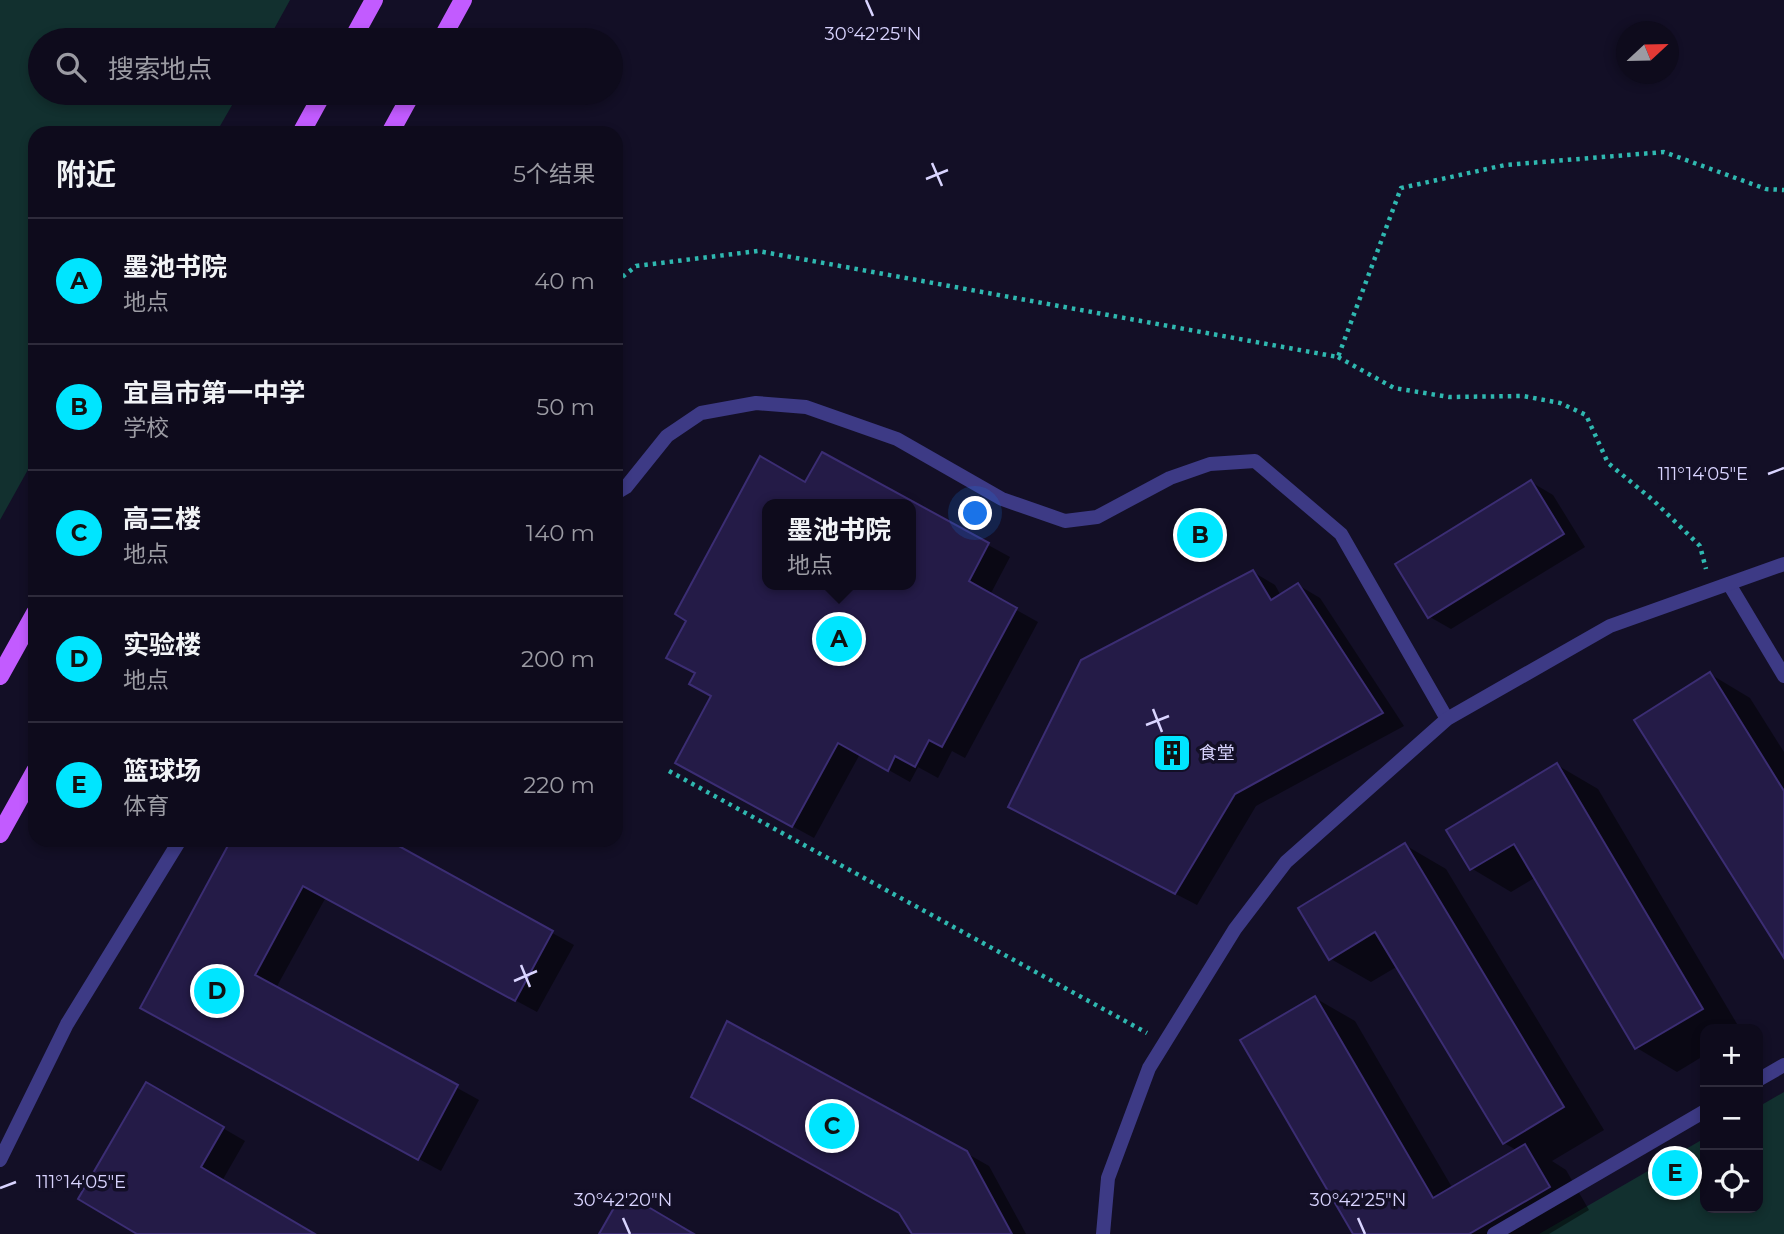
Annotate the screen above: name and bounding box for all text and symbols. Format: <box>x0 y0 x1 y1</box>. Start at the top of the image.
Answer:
north arrow <box>1616 21 1679 84</box>
text: 30°42'25"N <box>825 23 921 45</box>
search box <box>28 28 623 105</box>
icon: search <box>52 48 90 86</box>
text: 搜索地点 <box>108 53 212 85</box>
text: 附近 <box>56 156 116 193</box>
text: 5个结果 <box>513 160 595 188</box>
text: 墨池书院 <box>123 251 227 283</box>
text: A <box>70 267 88 295</box>
text: 40 m <box>534 267 595 295</box>
text: 地点 <box>123 288 169 316</box>
text: 宜昌市第一中学 <box>123 377 305 409</box>
text: B <box>70 393 88 421</box>
text: 50 m <box>536 393 595 421</box>
text: 学校 <box>123 414 169 442</box>
text: 111°14'05"E <box>1658 463 1748 485</box>
your location <box>958 496 992 530</box>
popup <box>762 499 916 590</box>
text: 高三楼 <box>123 503 201 535</box>
pin: B <box>1177 509 1223 561</box>
text: 墨池书院 <box>787 514 891 546</box>
text: C <box>71 519 87 547</box>
text: 140 m <box>526 519 595 547</box>
text: 地点 <box>123 540 169 568</box>
text: 地点 <box>787 551 833 579</box>
pin: A <box>816 613 862 665</box>
text: 实验楼 <box>123 629 201 661</box>
text: D <box>70 645 89 673</box>
text: 200 m <box>521 645 595 673</box>
text: 地点 <box>123 666 169 694</box>
building icon: 食堂 <box>1151 732 1193 774</box>
place label: 食堂 <box>1199 742 1235 764</box>
text: 篮球场 <box>123 755 201 787</box>
text: E <box>71 771 87 799</box>
text: 220 m <box>523 771 595 799</box>
text: 体育 <box>123 792 169 820</box>
pin: D <box>194 965 240 1017</box>
map controls <box>1700 1024 1763 1213</box>
button: + <box>1700 1024 1763 1087</box>
button: − <box>1700 1087 1763 1150</box>
pin: C <box>809 1100 855 1152</box>
pin: E <box>1652 1147 1698 1199</box>
button: locate <box>1700 1150 1763 1213</box>
text: 111°14'05"E <box>36 1171 126 1193</box>
text: 30°42'20"N <box>574 1189 672 1211</box>
text: 30°42'25"N <box>1310 1189 1406 1211</box>

